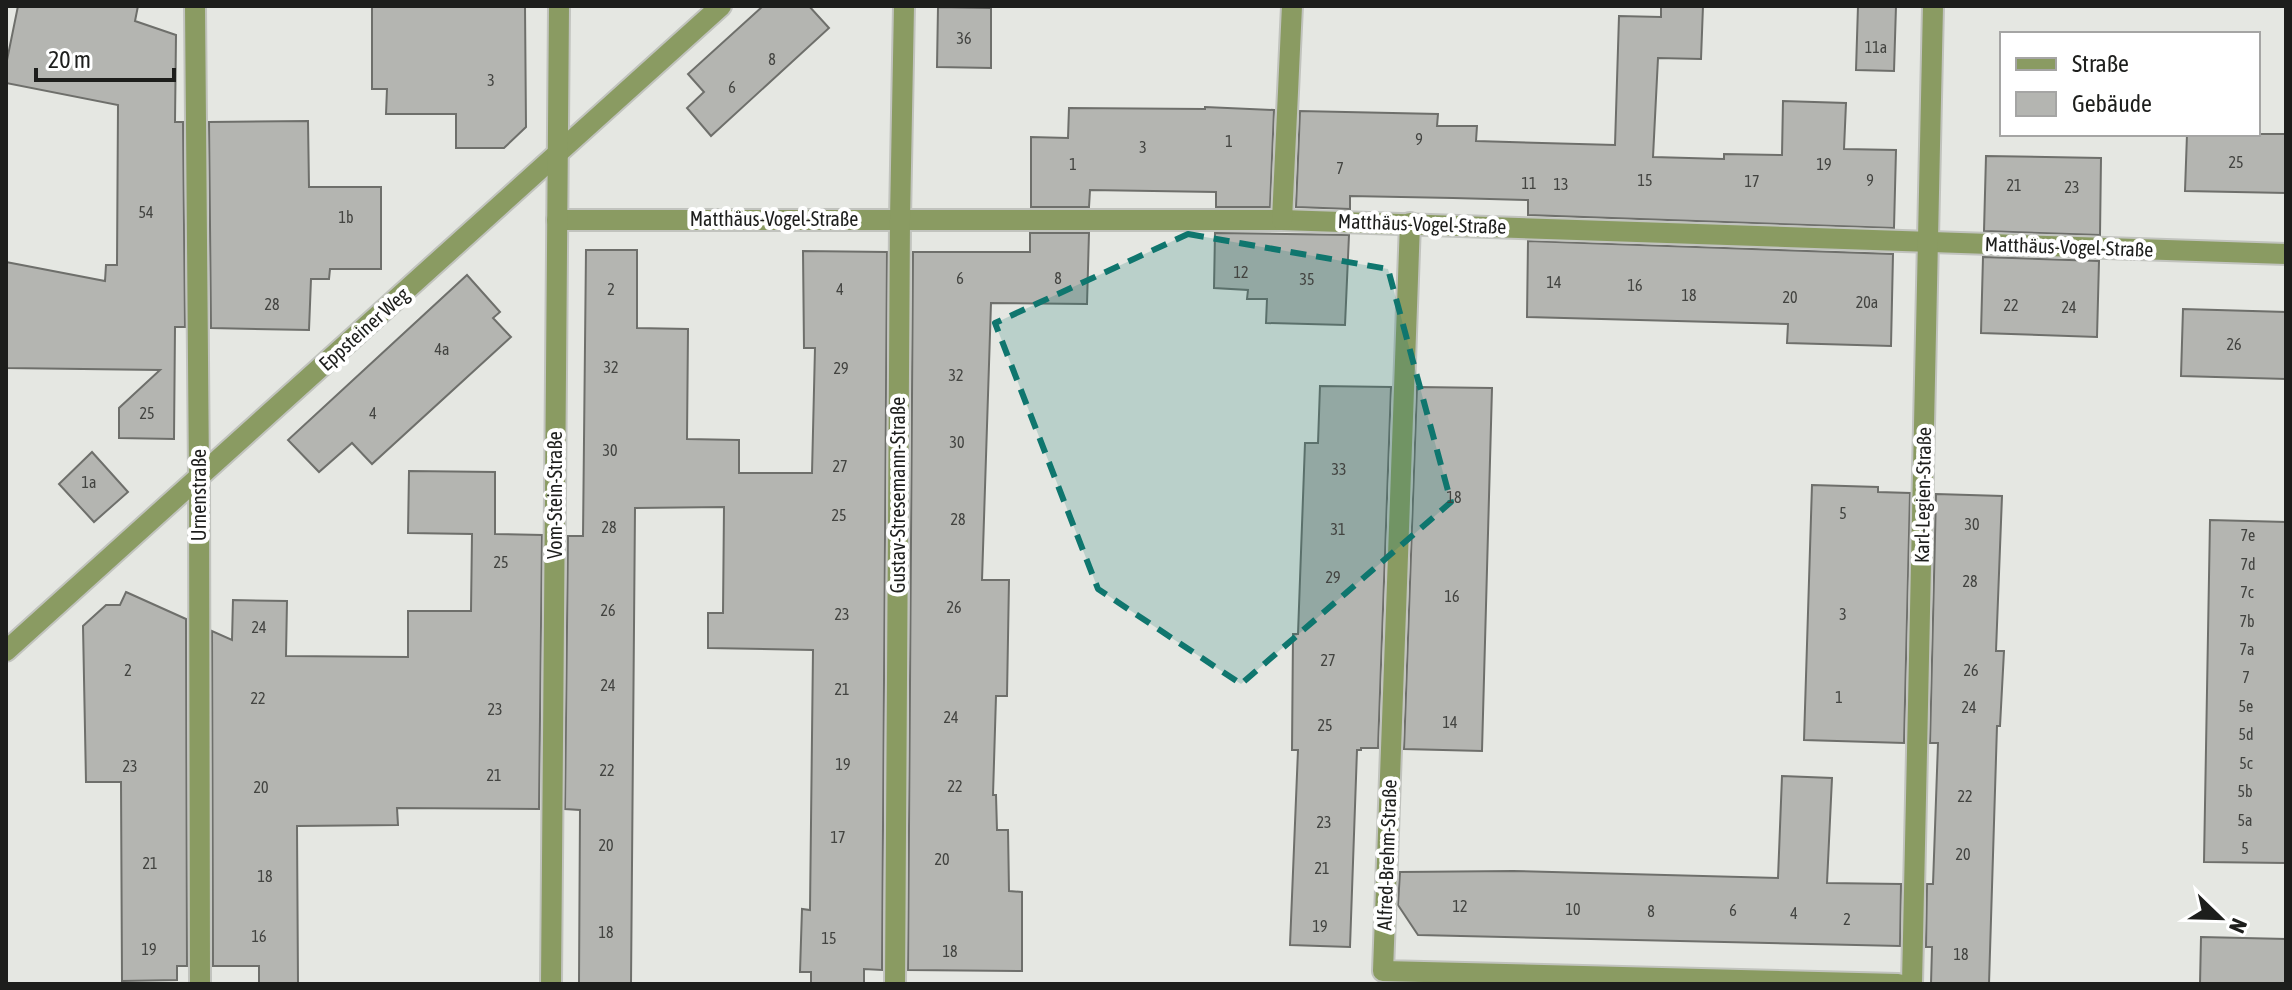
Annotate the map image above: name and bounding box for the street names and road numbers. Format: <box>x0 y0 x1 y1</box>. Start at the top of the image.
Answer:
street label: Matthäus-Vogel-Straße <box>690 207 858 230</box>
street label: Matthäus-Vogel-Straße <box>1337 209 1507 238</box>
street label: Matthäus-Vogel-Straße <box>1984 232 2154 261</box>
street label: Eppsteiner Weg <box>314 282 414 375</box>
street label: Gustav-Stresemann-Straße <box>886 397 909 593</box>
street label: Karl-Legien-Straße <box>1910 427 1935 563</box>
street label: Vom-Stein-Straße <box>543 431 566 559</box>
street label: Urnenstraße <box>187 449 210 541</box>
street label: Alfred-Brehm-Straße <box>1372 779 1401 931</box>

